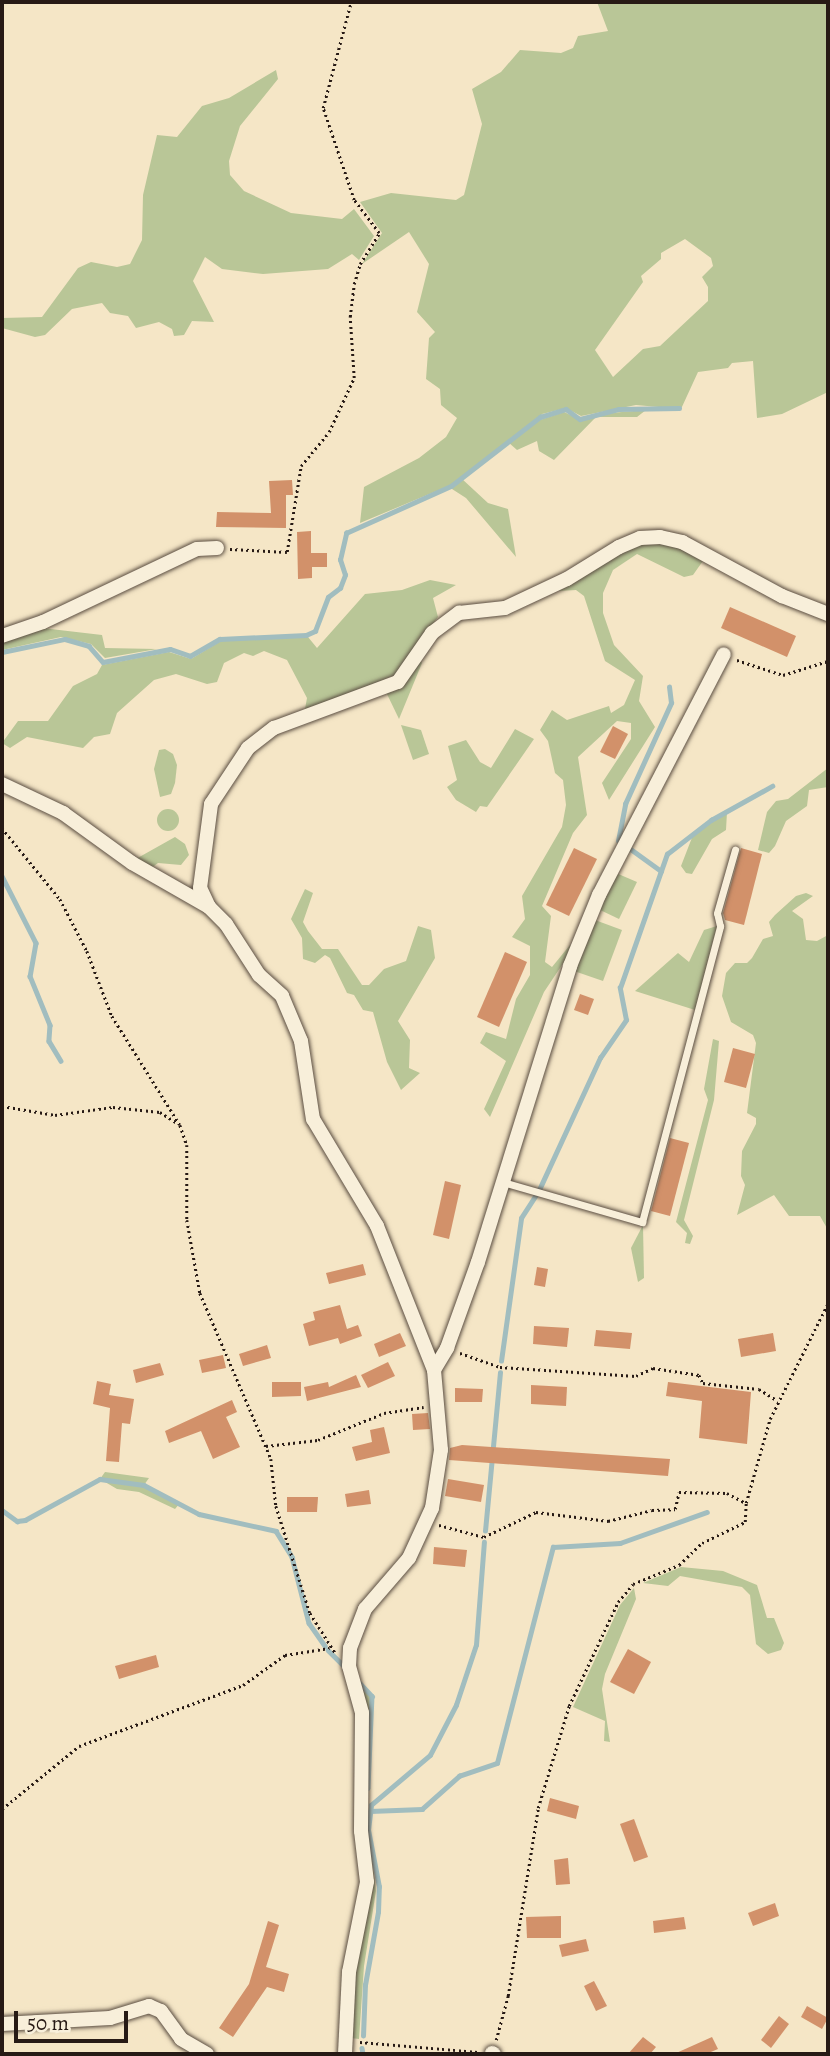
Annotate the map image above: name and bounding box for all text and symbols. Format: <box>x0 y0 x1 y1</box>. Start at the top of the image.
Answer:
scale bar <box>18 1996 131 2040</box>
text: 50 m <box>27 2009 69 2037</box>

